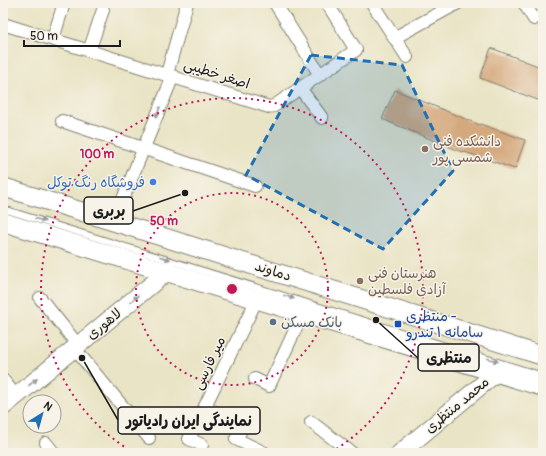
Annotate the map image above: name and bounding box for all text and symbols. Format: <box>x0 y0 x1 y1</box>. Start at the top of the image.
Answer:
scale bar <box>24 22 120 48</box>
text: 50 m <box>30 29 58 44</box>
street label: اصغر خطیبی <box>182 55 252 93</box>
one-way arrow <box>155 107 161 119</box>
place label: دانشکده فنی شمسی پور <box>432 133 501 167</box>
marker: دانشکده فنی شمسی پور <box>420 144 430 154</box>
text: 100 m <box>80 147 115 162</box>
place label: فروشگاه رنگ توکل <box>47 174 145 191</box>
marker: فروشگاه رنگ توکل <box>148 177 158 187</box>
callout: بربری <box>84 197 133 224</box>
text: بربری <box>93 202 125 221</box>
text: 50 m <box>150 214 178 229</box>
one-way arrow <box>35 217 47 223</box>
one-way arrow <box>159 256 171 262</box>
street label: دماوند <box>253 257 293 285</box>
place label: هنرستان فنی آزادی فلسطین <box>368 265 446 298</box>
marker: هنرستان فنی آزادی فلسطین <box>355 276 365 286</box>
centre of rings <box>225 282 239 296</box>
one-way arrow <box>283 294 295 300</box>
one-way arrow <box>128 295 139 304</box>
street label: لاهوری <box>83 305 125 343</box>
place label: منتظری - سامانه ۱ تندرو <box>405 308 483 342</box>
place label: بانک مسکن <box>281 314 342 331</box>
marker: بانک مسکن <box>268 317 278 327</box>
marker: منتظری - سامانه ۱ تندرو <box>393 319 403 329</box>
street label: میر فارسی <box>189 334 229 392</box>
callout: منتظری <box>418 344 479 371</box>
text: منتظری <box>426 349 472 368</box>
one-way arrow <box>487 357 499 363</box>
street label: محمد منتظری <box>421 373 493 437</box>
one-way arrow <box>28 377 39 386</box>
north arrow <box>22 394 62 434</box>
text: N <box>41 399 55 414</box>
callout: نمایندگی ایران رادیاتور <box>118 407 260 434</box>
text: نمایندگی ایران رادیاتور <box>124 411 252 431</box>

